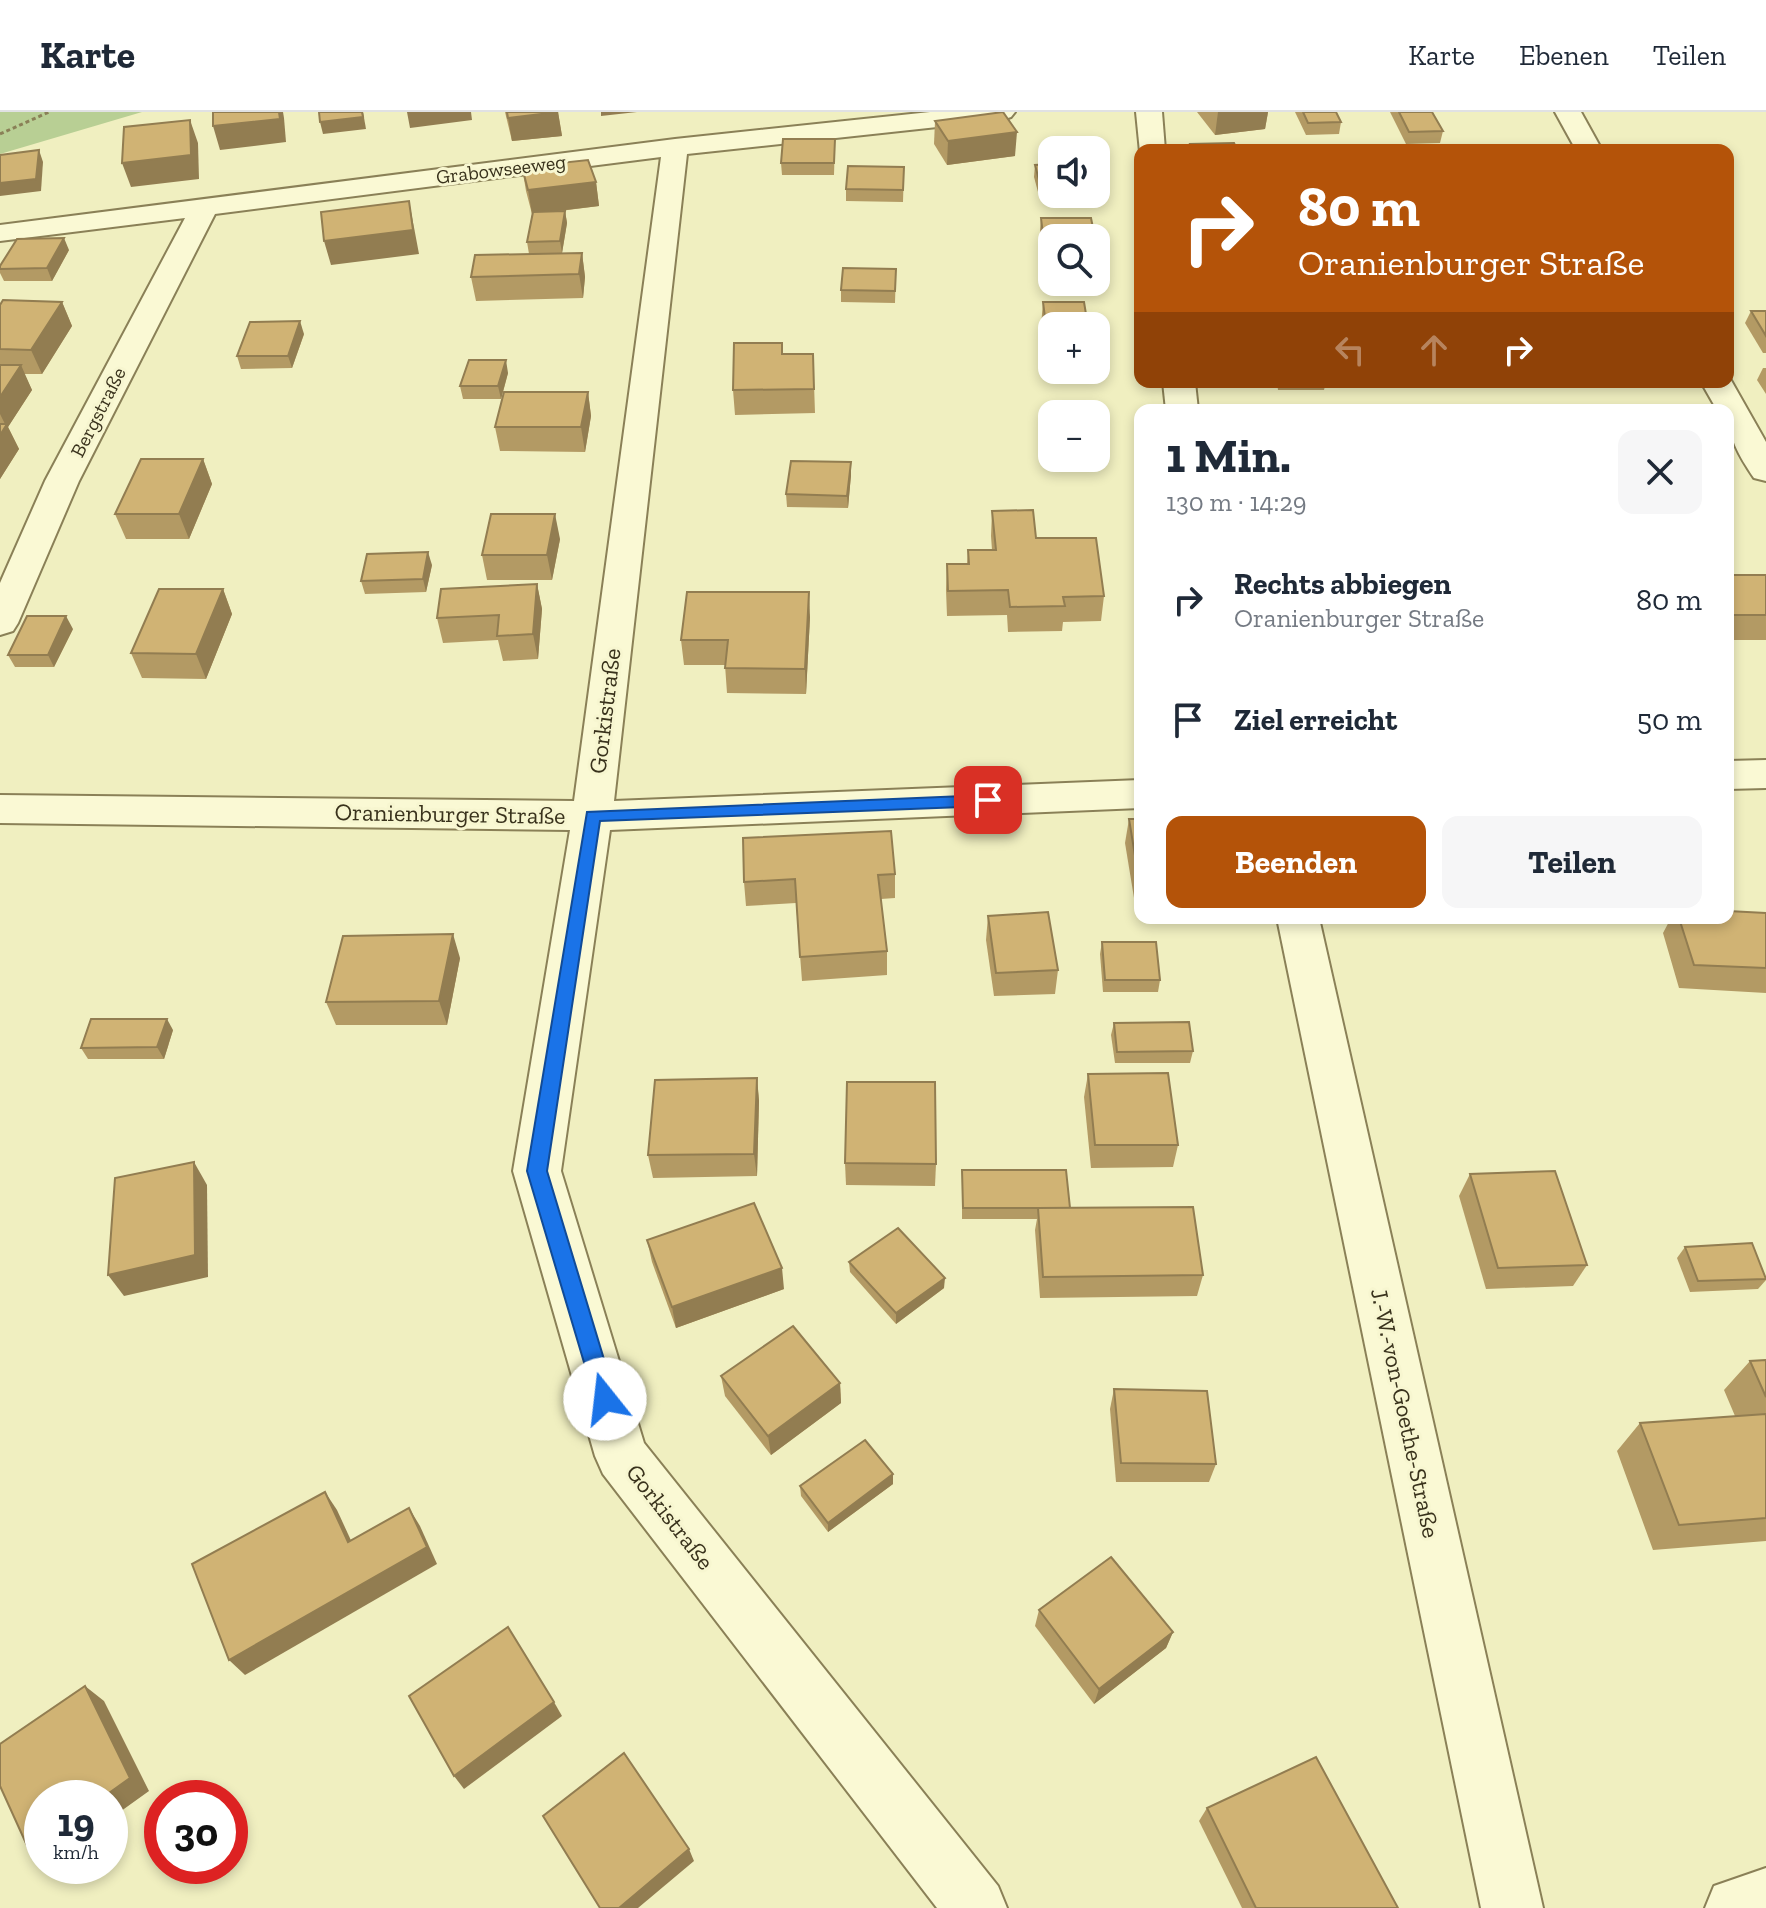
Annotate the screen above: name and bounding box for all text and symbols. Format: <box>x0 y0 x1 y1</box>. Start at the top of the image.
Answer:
text: Karte <box>40 32 135 78</box>
text: Karte <box>1408 39 1475 72</box>
text: Ebenen <box>1519 39 1609 72</box>
text: Teilen <box>1653 39 1726 72</box>
map controls <box>1038 136 1110 472</box>
button: sound <box>1038 136 1110 208</box>
street label: Grabowseeweg <box>435 149 567 189</box>
text: 80 m <box>1298 173 1420 240</box>
icon: right <box>1166 176 1270 280</box>
button: search <box>1038 224 1110 296</box>
text: Oranienburger Straße <box>1298 241 1644 284</box>
button: + <box>1038 312 1110 384</box>
icon: left <box>1328 328 1372 372</box>
icon: ahead <box>1412 328 1456 372</box>
icon: right <box>1496 328 1540 372</box>
street label: Bergstraße <box>65 363 131 461</box>
button: − <box>1038 400 1110 472</box>
text: 1 Min. <box>1166 427 1291 484</box>
button: close <box>1618 430 1702 514</box>
text: 130 m · 14:29 <box>1166 486 1307 518</box>
text: Rechts abbiegen <box>1234 566 1451 602</box>
icon: right <box>1166 578 1210 622</box>
text: 80 m <box>1636 582 1702 618</box>
text: Oranienburger Straße <box>1234 602 1484 634</box>
street label: Gorkistraße <box>582 647 627 775</box>
icon: arrive <box>1166 698 1210 742</box>
text: Ziel erreicht <box>1234 702 1397 738</box>
text: 50 m <box>1637 702 1702 738</box>
pin <box>954 766 1022 834</box>
icon: arrive <box>966 778 1010 822</box>
street label: Oranienburger Straße <box>334 797 566 830</box>
button: Beenden <box>1166 816 1426 908</box>
button: Teilen <box>1442 816 1702 908</box>
street label: J.-W.-von-Goethe-Straße <box>1365 1285 1446 1540</box>
position arrow <box>563 1357 647 1441</box>
street label: Gorkistraße <box>620 1458 721 1575</box>
speed limit sign: 30 <box>144 1780 248 1884</box>
text: 19 <box>57 1798 95 1846</box>
text: km/h <box>53 1840 99 1864</box>

